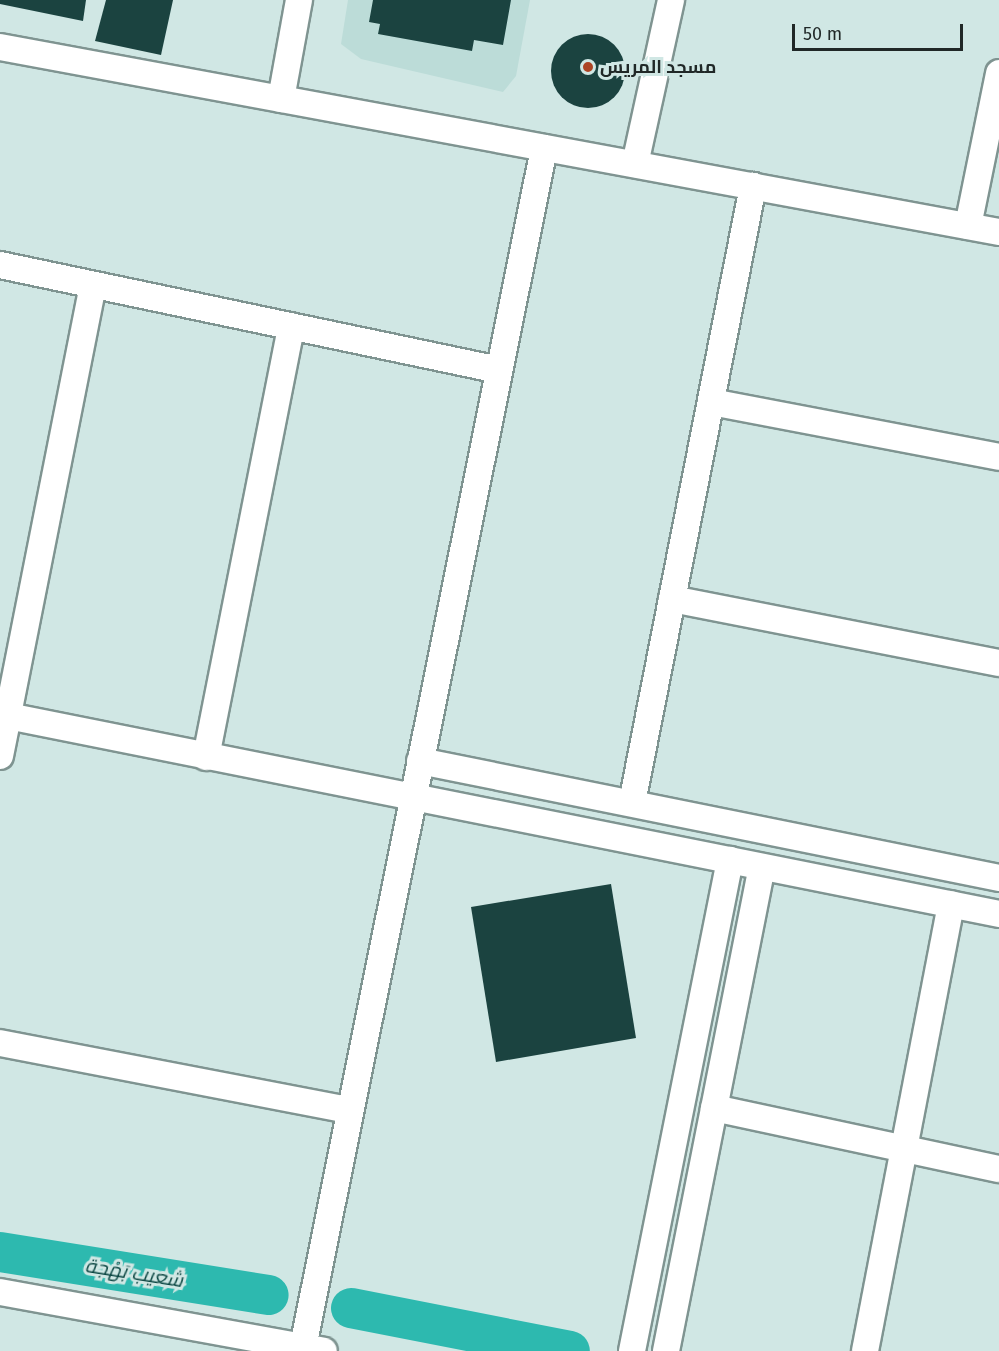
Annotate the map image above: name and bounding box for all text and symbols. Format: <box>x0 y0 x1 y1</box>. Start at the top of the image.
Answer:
scale bar <box>795 12 966 50</box>
text: 50 m <box>803 23 842 45</box>
place label: مسجد المريس <box>600 56 716 78</box>
marker: مسجد المريس <box>581 60 595 74</box>
water label: شعيب بَهْجة <box>83 1253 185 1293</box>

